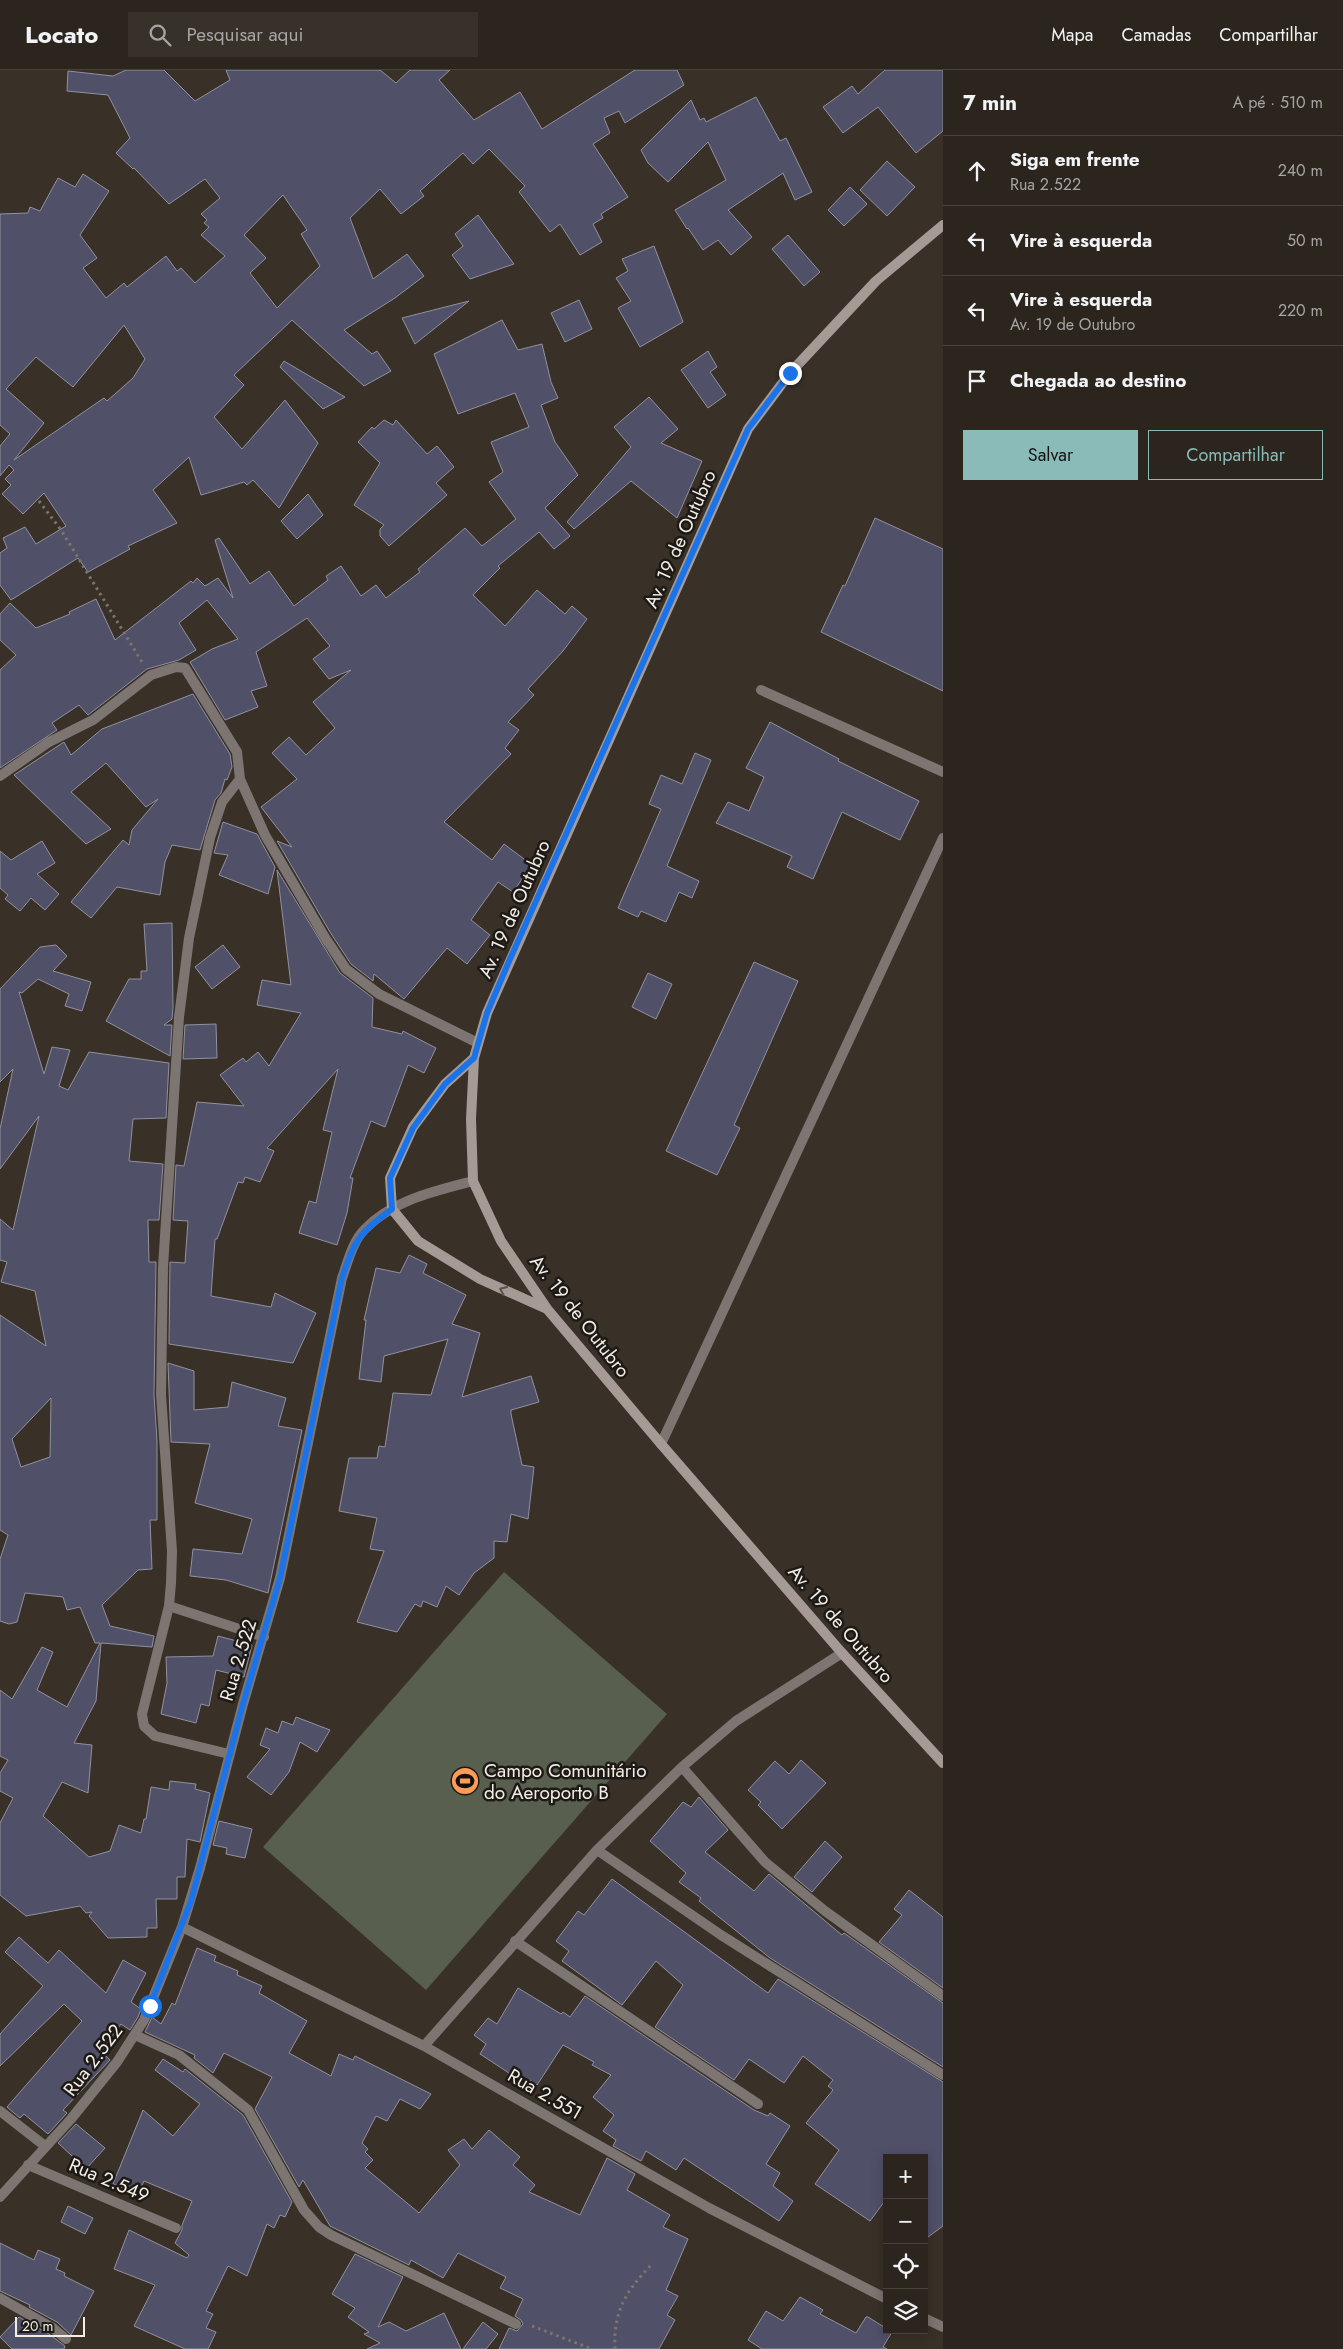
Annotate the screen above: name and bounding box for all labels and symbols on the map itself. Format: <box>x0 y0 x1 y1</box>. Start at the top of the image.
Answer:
route end <box>779 362 802 385</box>
street label: Av. 19 de Outubro <box>637 466 723 612</box>
street label: Av. 19 de Outubro <box>471 836 557 982</box>
street label: Av. 19 de Outubro <box>524 1249 636 1383</box>
one-way arrow <box>499 1285 508 1296</box>
street label: Av. 19 de Outubro <box>782 1559 900 1689</box>
street label: Rua 2.522 <box>213 1616 263 1704</box>
place label: Campo Comunitário do Aeroporto B <box>484 1757 647 1806</box>
sports icon: Campo Comunitário do Aeroporto B <box>450 1766 480 1796</box>
route start <box>139 1995 162 2018</box>
street label: Rua 2.522 <box>57 2018 129 2102</box>
street label: Rua 2.551 <box>503 2062 587 2126</box>
street label: Rua 2.549 <box>65 2151 153 2209</box>
scale bar <box>15 2314 85 2337</box>

